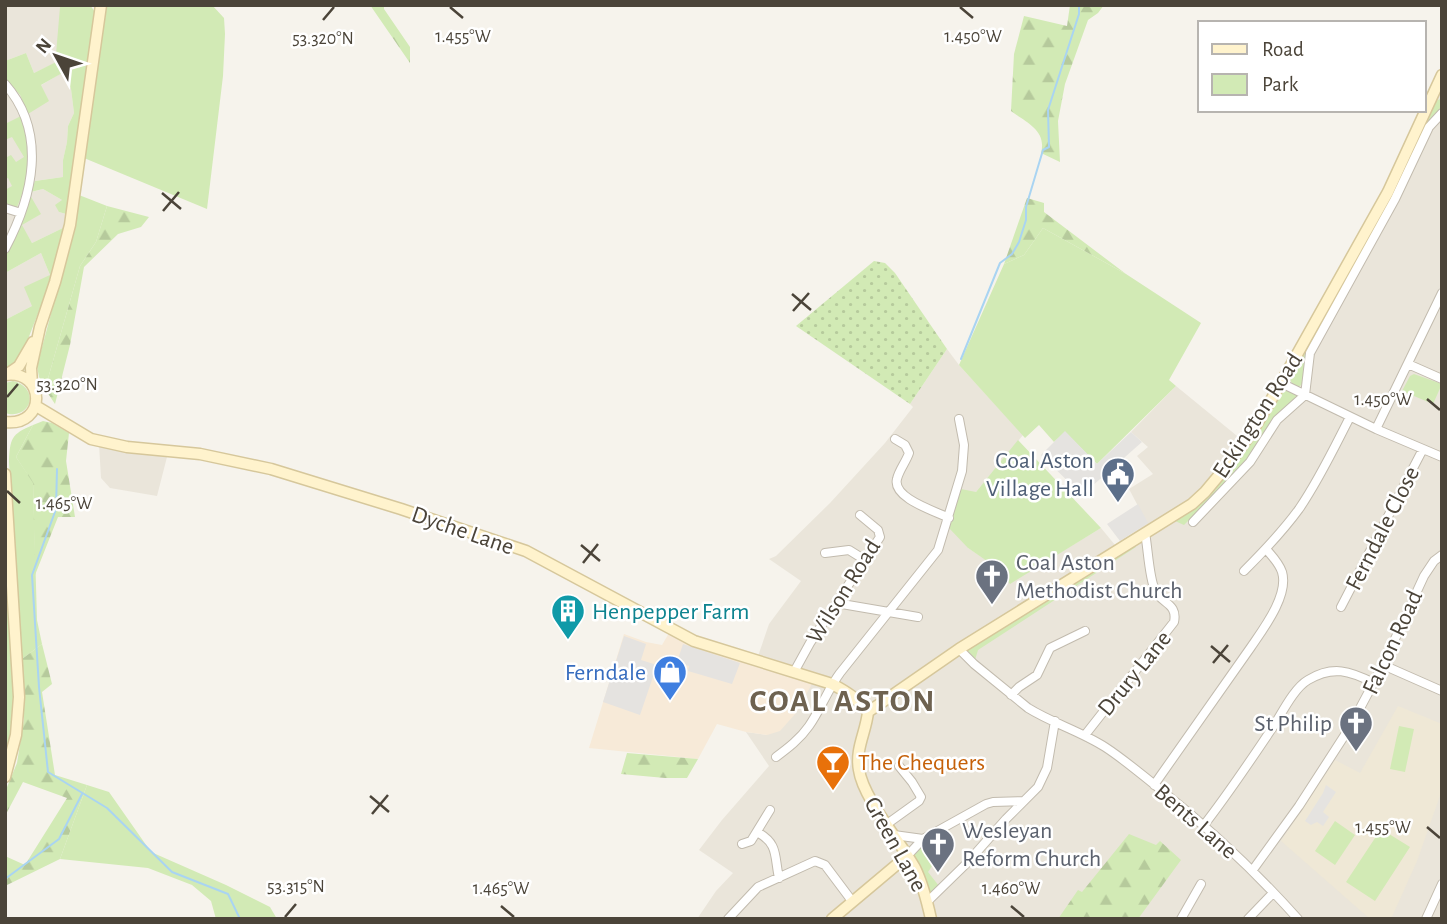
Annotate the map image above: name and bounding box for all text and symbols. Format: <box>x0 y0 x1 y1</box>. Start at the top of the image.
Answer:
north arrow <box>21 21 91 91</box>
legend <box>1198 21 1426 112</box>
text: 1.455°W <box>435 28 491 46</box>
text: 1.450°W <box>944 28 1002 46</box>
text: 53.320°N <box>292 30 354 48</box>
text: N <box>33 35 56 57</box>
text: Road <box>1262 39 1304 60</box>
text: Park <box>1262 74 1299 95</box>
street label: Eckington Road <box>1209 349 1307 482</box>
text: 53.320°N <box>36 376 98 394</box>
text: 1.450°W <box>1354 391 1412 409</box>
place label: Coal Aston Village Hall <box>986 449 1094 501</box>
public building icon: Coal Aston Village Hall <box>1099 455 1137 504</box>
street label: Ferndale Close <box>1341 463 1424 594</box>
text: 1.465°W <box>36 495 92 513</box>
street label: Dyche Lane <box>408 502 517 560</box>
street label: Wilson Road <box>802 535 885 648</box>
place label: Coal Aston Methodist Church <box>1016 551 1183 603</box>
church icon: Coal Aston Methodist Church <box>973 557 1011 606</box>
street label: Falcon Road <box>1358 587 1427 698</box>
building icon: Henpepper Farm <box>549 592 587 641</box>
place label: Henpepper Farm <box>592 600 749 624</box>
street label: Drury Lane <box>1093 627 1176 721</box>
shop icon: Ferndale <box>651 653 689 702</box>
place label: Ferndale <box>565 661 646 685</box>
district label: COAL ASTON <box>750 685 936 717</box>
church icon: St Philip <box>1337 704 1375 753</box>
place label: St Philip <box>1254 712 1332 736</box>
bar icon: The Chequers <box>814 743 852 792</box>
place label: The Chequers <box>858 751 985 775</box>
street label: Bents Lane <box>1149 780 1241 864</box>
street label: Green Lane <box>859 793 931 896</box>
place label: Wesleyan Reform Church <box>962 819 1101 871</box>
text: 1.455°W <box>1355 819 1411 837</box>
church icon: Wesleyan Reform Church <box>919 825 957 874</box>
text: 53.315°N <box>267 878 325 896</box>
text: 1.465°W <box>473 880 529 898</box>
text: 1.460°W <box>982 880 1040 898</box>

